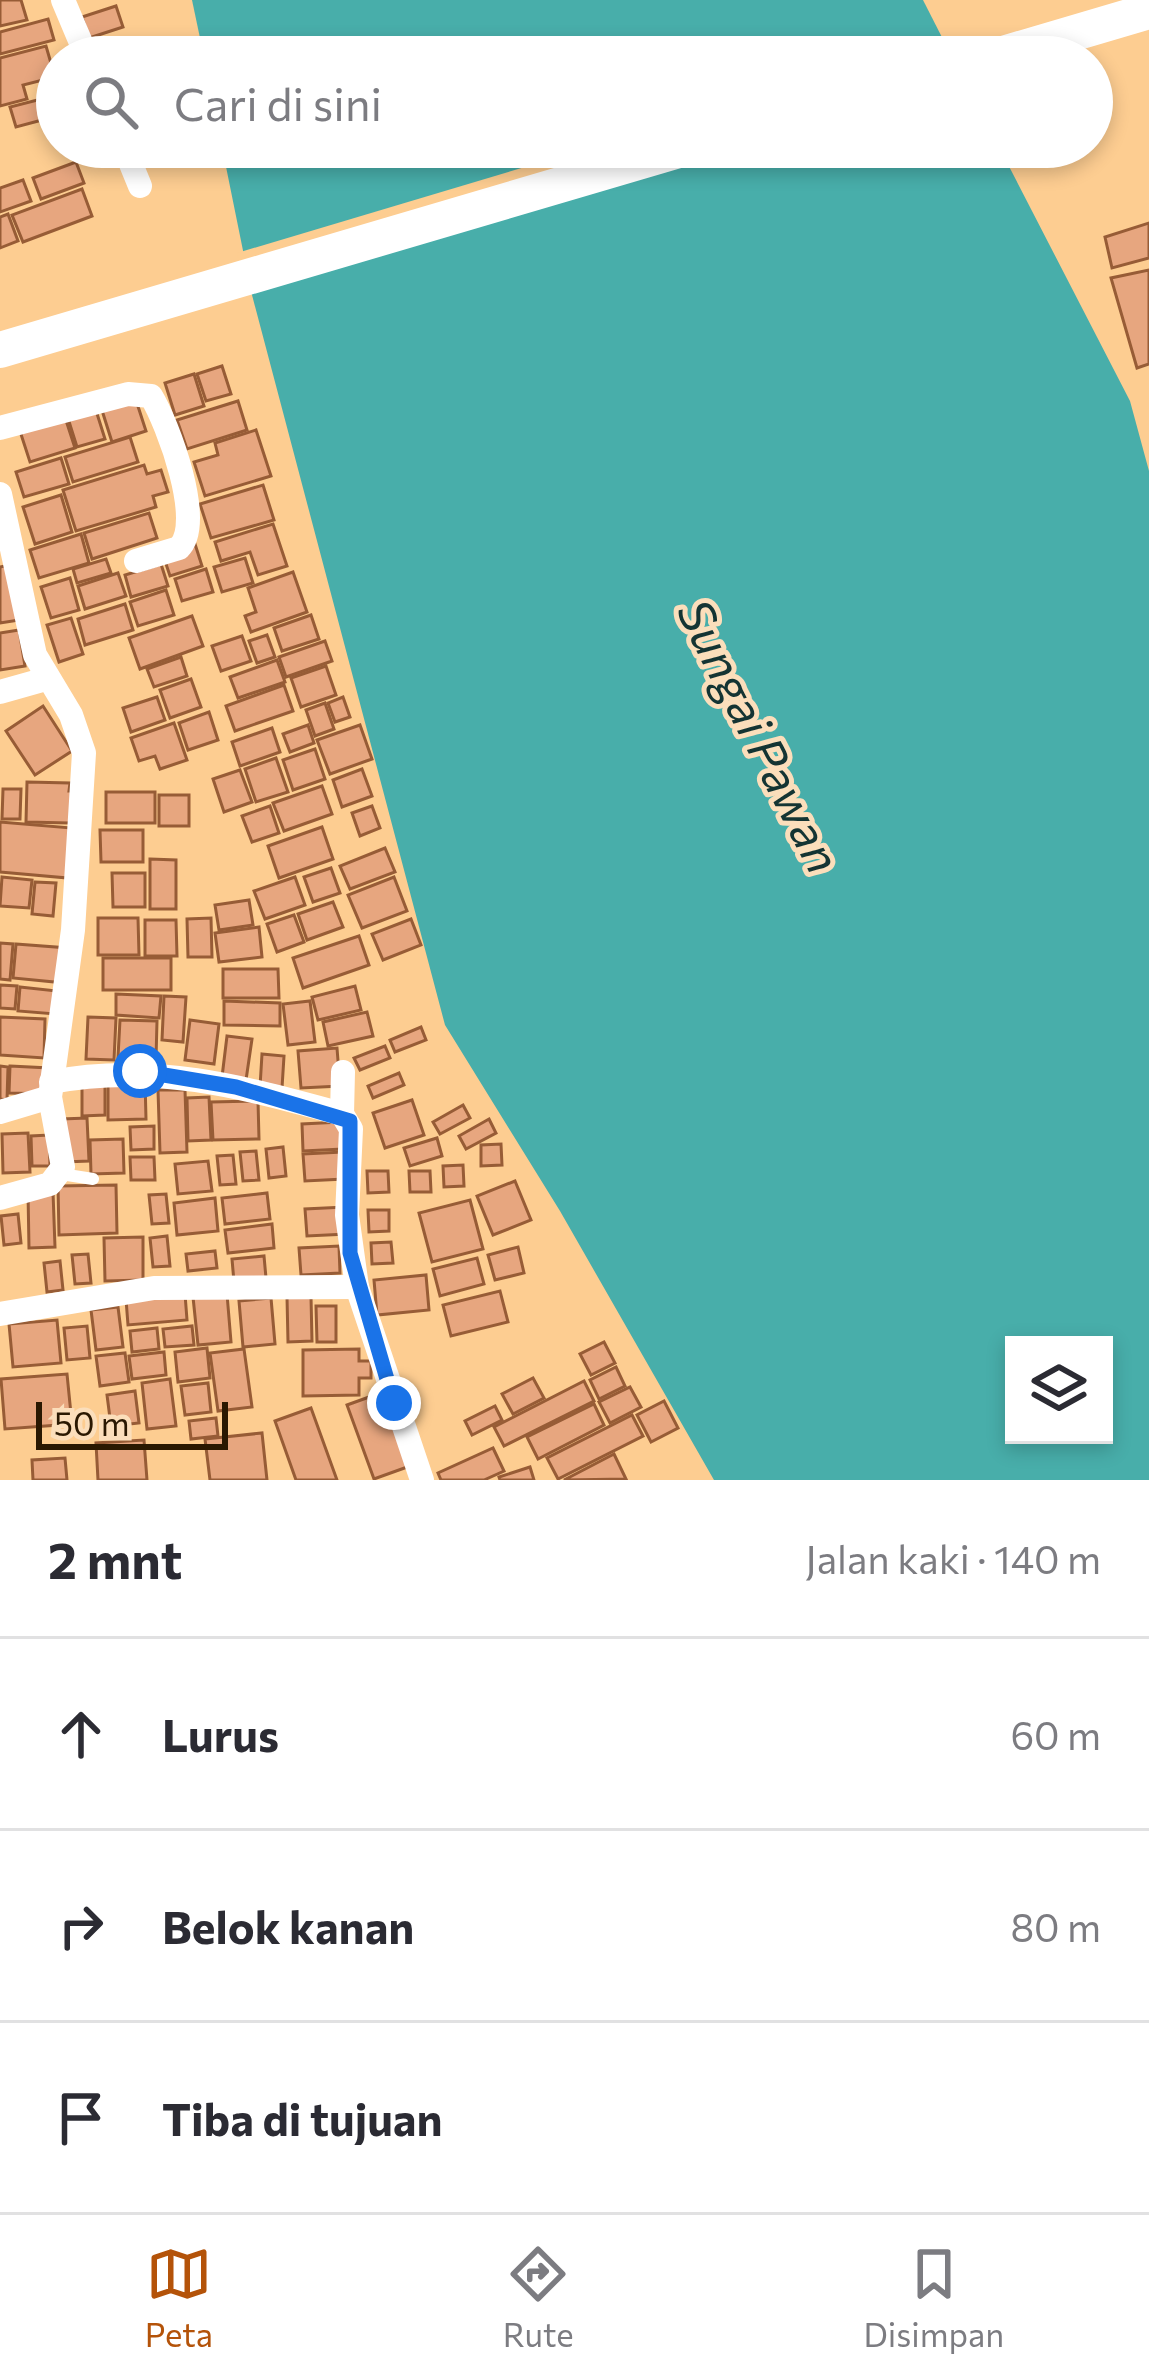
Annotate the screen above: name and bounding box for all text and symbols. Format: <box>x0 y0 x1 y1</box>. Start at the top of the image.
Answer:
search box <box>36 36 1113 168</box>
icon: search <box>78 69 144 135</box>
text: Cari di sini <box>174 75 382 130</box>
water label: Sungai Pawan <box>667 588 855 882</box>
route start <box>113 1044 167 1098</box>
map controls <box>1005 1336 1113 1444</box>
button: layers <box>1005 1336 1113 1444</box>
route end <box>367 1376 421 1430</box>
scale bar <box>36 1396 228 1449</box>
text: 50 m <box>54 1402 130 1443</box>
text: 2 mnt <box>48 1527 182 1590</box>
text: Jalan kaki · 140 m <box>805 1534 1101 1582</box>
icon: ahead <box>48 1701 114 1767</box>
text: Lurus <box>162 1706 279 1761</box>
text: 60 m <box>1010 1710 1101 1758</box>
icon: right <box>48 1893 114 1959</box>
text: Belok kanan <box>162 1898 414 1953</box>
text: 80 m <box>1010 1902 1101 1950</box>
icon: arrive <box>48 2085 114 2151</box>
text: Tiba di tujuan <box>162 2090 443 2145</box>
tab: Peta <box>145 2241 213 2354</box>
tab: Rute <box>503 2241 574 2354</box>
tab: Disimpan <box>863 2241 1004 2354</box>

